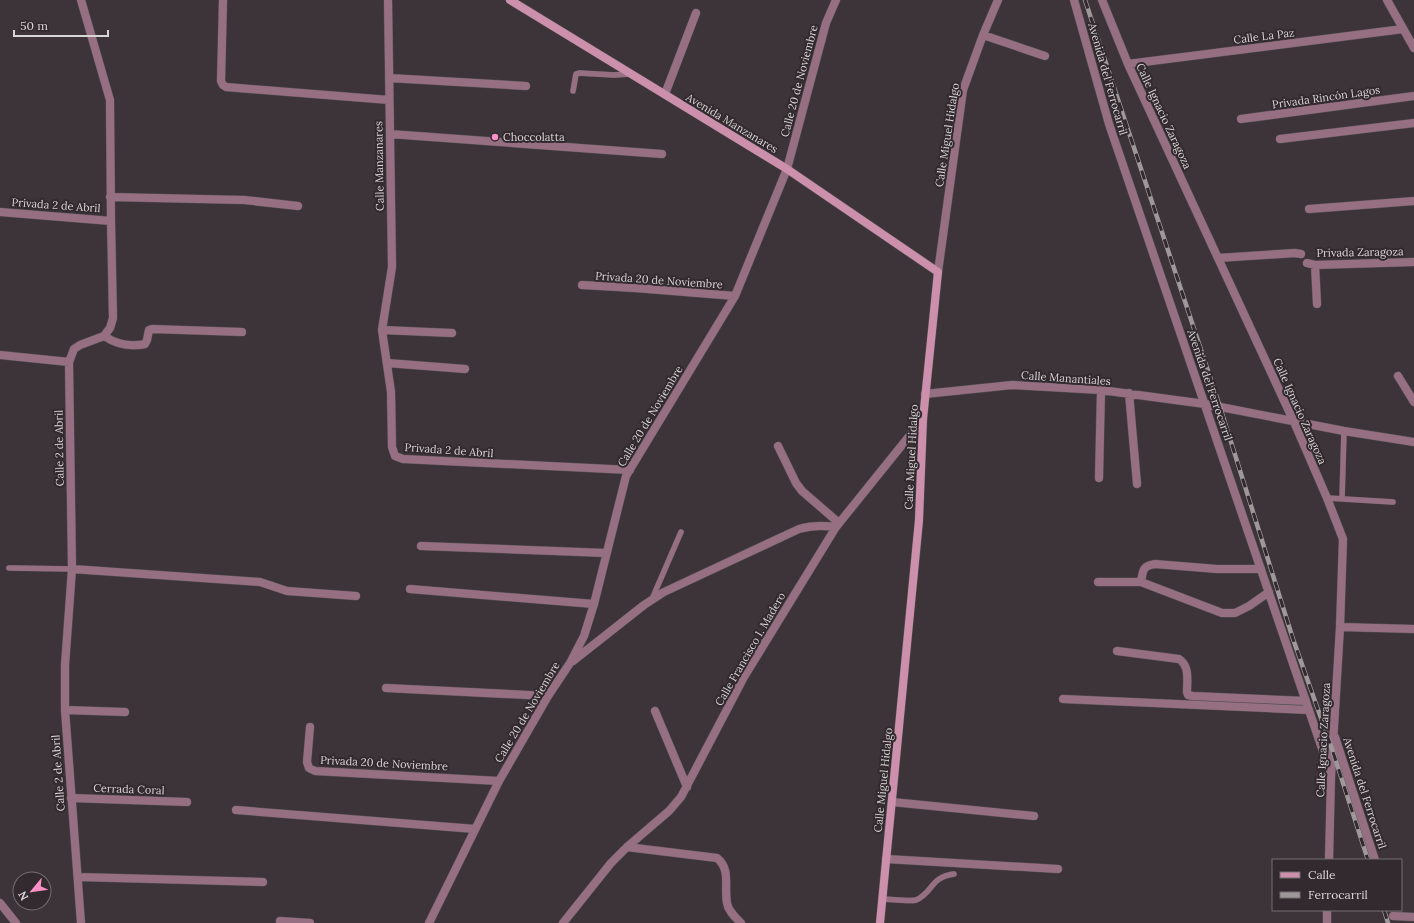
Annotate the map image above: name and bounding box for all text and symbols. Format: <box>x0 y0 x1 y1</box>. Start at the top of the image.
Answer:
scale bar <box>14 12 108 38</box>
text: 50 m <box>20 18 48 33</box>
street label: Avenida del Ferrocarril <box>1085 20 1131 137</box>
street label: Calle 20 de Noviembre <box>777 23 821 139</box>
street label: Calle La Paz <box>1233 25 1296 47</box>
street label: Calle Ignacio Zaragoza <box>1133 61 1195 171</box>
street label: Calle Miguel Hidalgo <box>932 82 962 188</box>
street label: Privada Rincón Lagos <box>1271 82 1381 112</box>
street label: Avenida Manzanares <box>683 89 781 156</box>
street label: Calle Manzanares <box>371 121 387 211</box>
place label: Choccolatta <box>503 130 565 144</box>
marker: Choccolatta <box>490 132 500 142</box>
street label: Privada 2 de Abril <box>11 195 101 215</box>
street label: Privada Zaragoza <box>1316 244 1404 260</box>
street label: Privada 20 de Noviembre <box>595 269 723 291</box>
street label: Avenida del Ferrocarril <box>1184 327 1236 442</box>
street label: Calle Ignacio Zaragoza <box>1270 356 1330 467</box>
street label: Calle 20 de Noviembre <box>614 363 686 469</box>
street label: Calle Manantiales <box>1021 368 1111 388</box>
street label: Calle Miguel Hidalgo <box>901 404 921 510</box>
street label: Calle 2 de Abril <box>51 410 67 486</box>
street label: Privada 2 de Abril <box>404 440 494 460</box>
street label: Calle Francisco I. Madero <box>712 590 788 708</box>
street label: Calle 20 de Noviembre <box>491 659 563 765</box>
street label: Calle Ignacio Zaragoza <box>1313 682 1333 798</box>
street label: Calle Miguel Hidalgo <box>871 727 895 833</box>
street label: Calle 2 de Abril <box>48 734 68 812</box>
street label: Avenida del Ferrocarril <box>1340 735 1390 850</box>
street label: Privada 20 de Noviembre <box>320 753 448 773</box>
street label: Cerrada Coral <box>93 781 165 797</box>
legend <box>1272 859 1402 911</box>
text: Calle <box>1308 867 1336 882</box>
north arrow <box>12 871 52 911</box>
text: Ferrocarril <box>1308 887 1368 902</box>
text: N <box>15 888 31 903</box>

